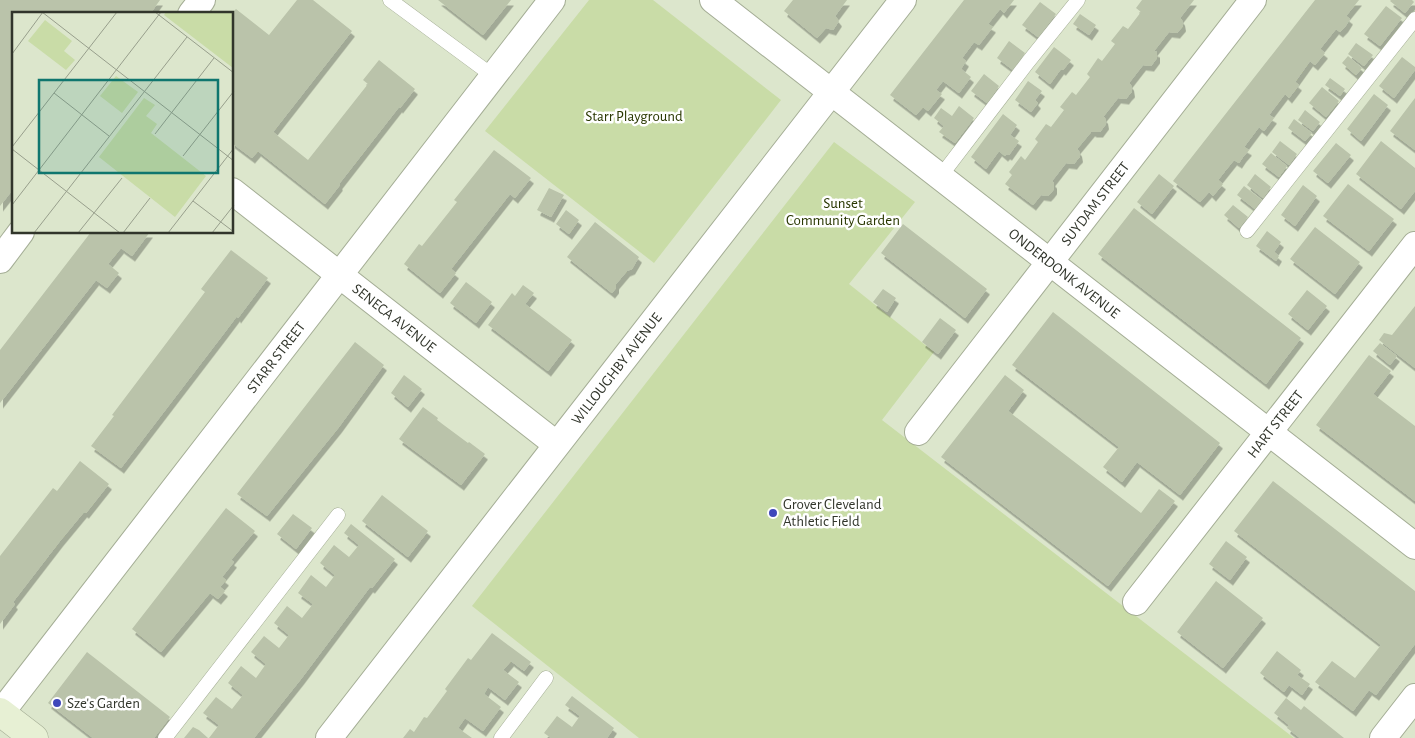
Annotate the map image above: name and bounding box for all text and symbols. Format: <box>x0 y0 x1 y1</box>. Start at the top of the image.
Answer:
inset map <box>12 12 234 234</box>
park label: Starr Playground <box>585 109 683 124</box>
street label: SUYDAM STREET <box>1058 159 1132 248</box>
park label: Sunset Community Garden <box>786 196 900 228</box>
street label: ONDERDONK AVENUE <box>1006 225 1123 321</box>
street label: SENECA AVENUE <box>350 281 439 355</box>
street label: WILLOUGHBY AVENUE <box>568 310 664 427</box>
street label: STARR STREET <box>244 318 308 396</box>
street label: HART STREET <box>1244 387 1306 460</box>
place label: Grover Cleveland Athletic Field <box>783 497 882 529</box>
marker: Grover Cleveland Athletic Field <box>767 507 779 519</box>
place label: Sze's Garden <box>67 696 140 711</box>
marker: Sze's Garden <box>51 697 63 709</box>

